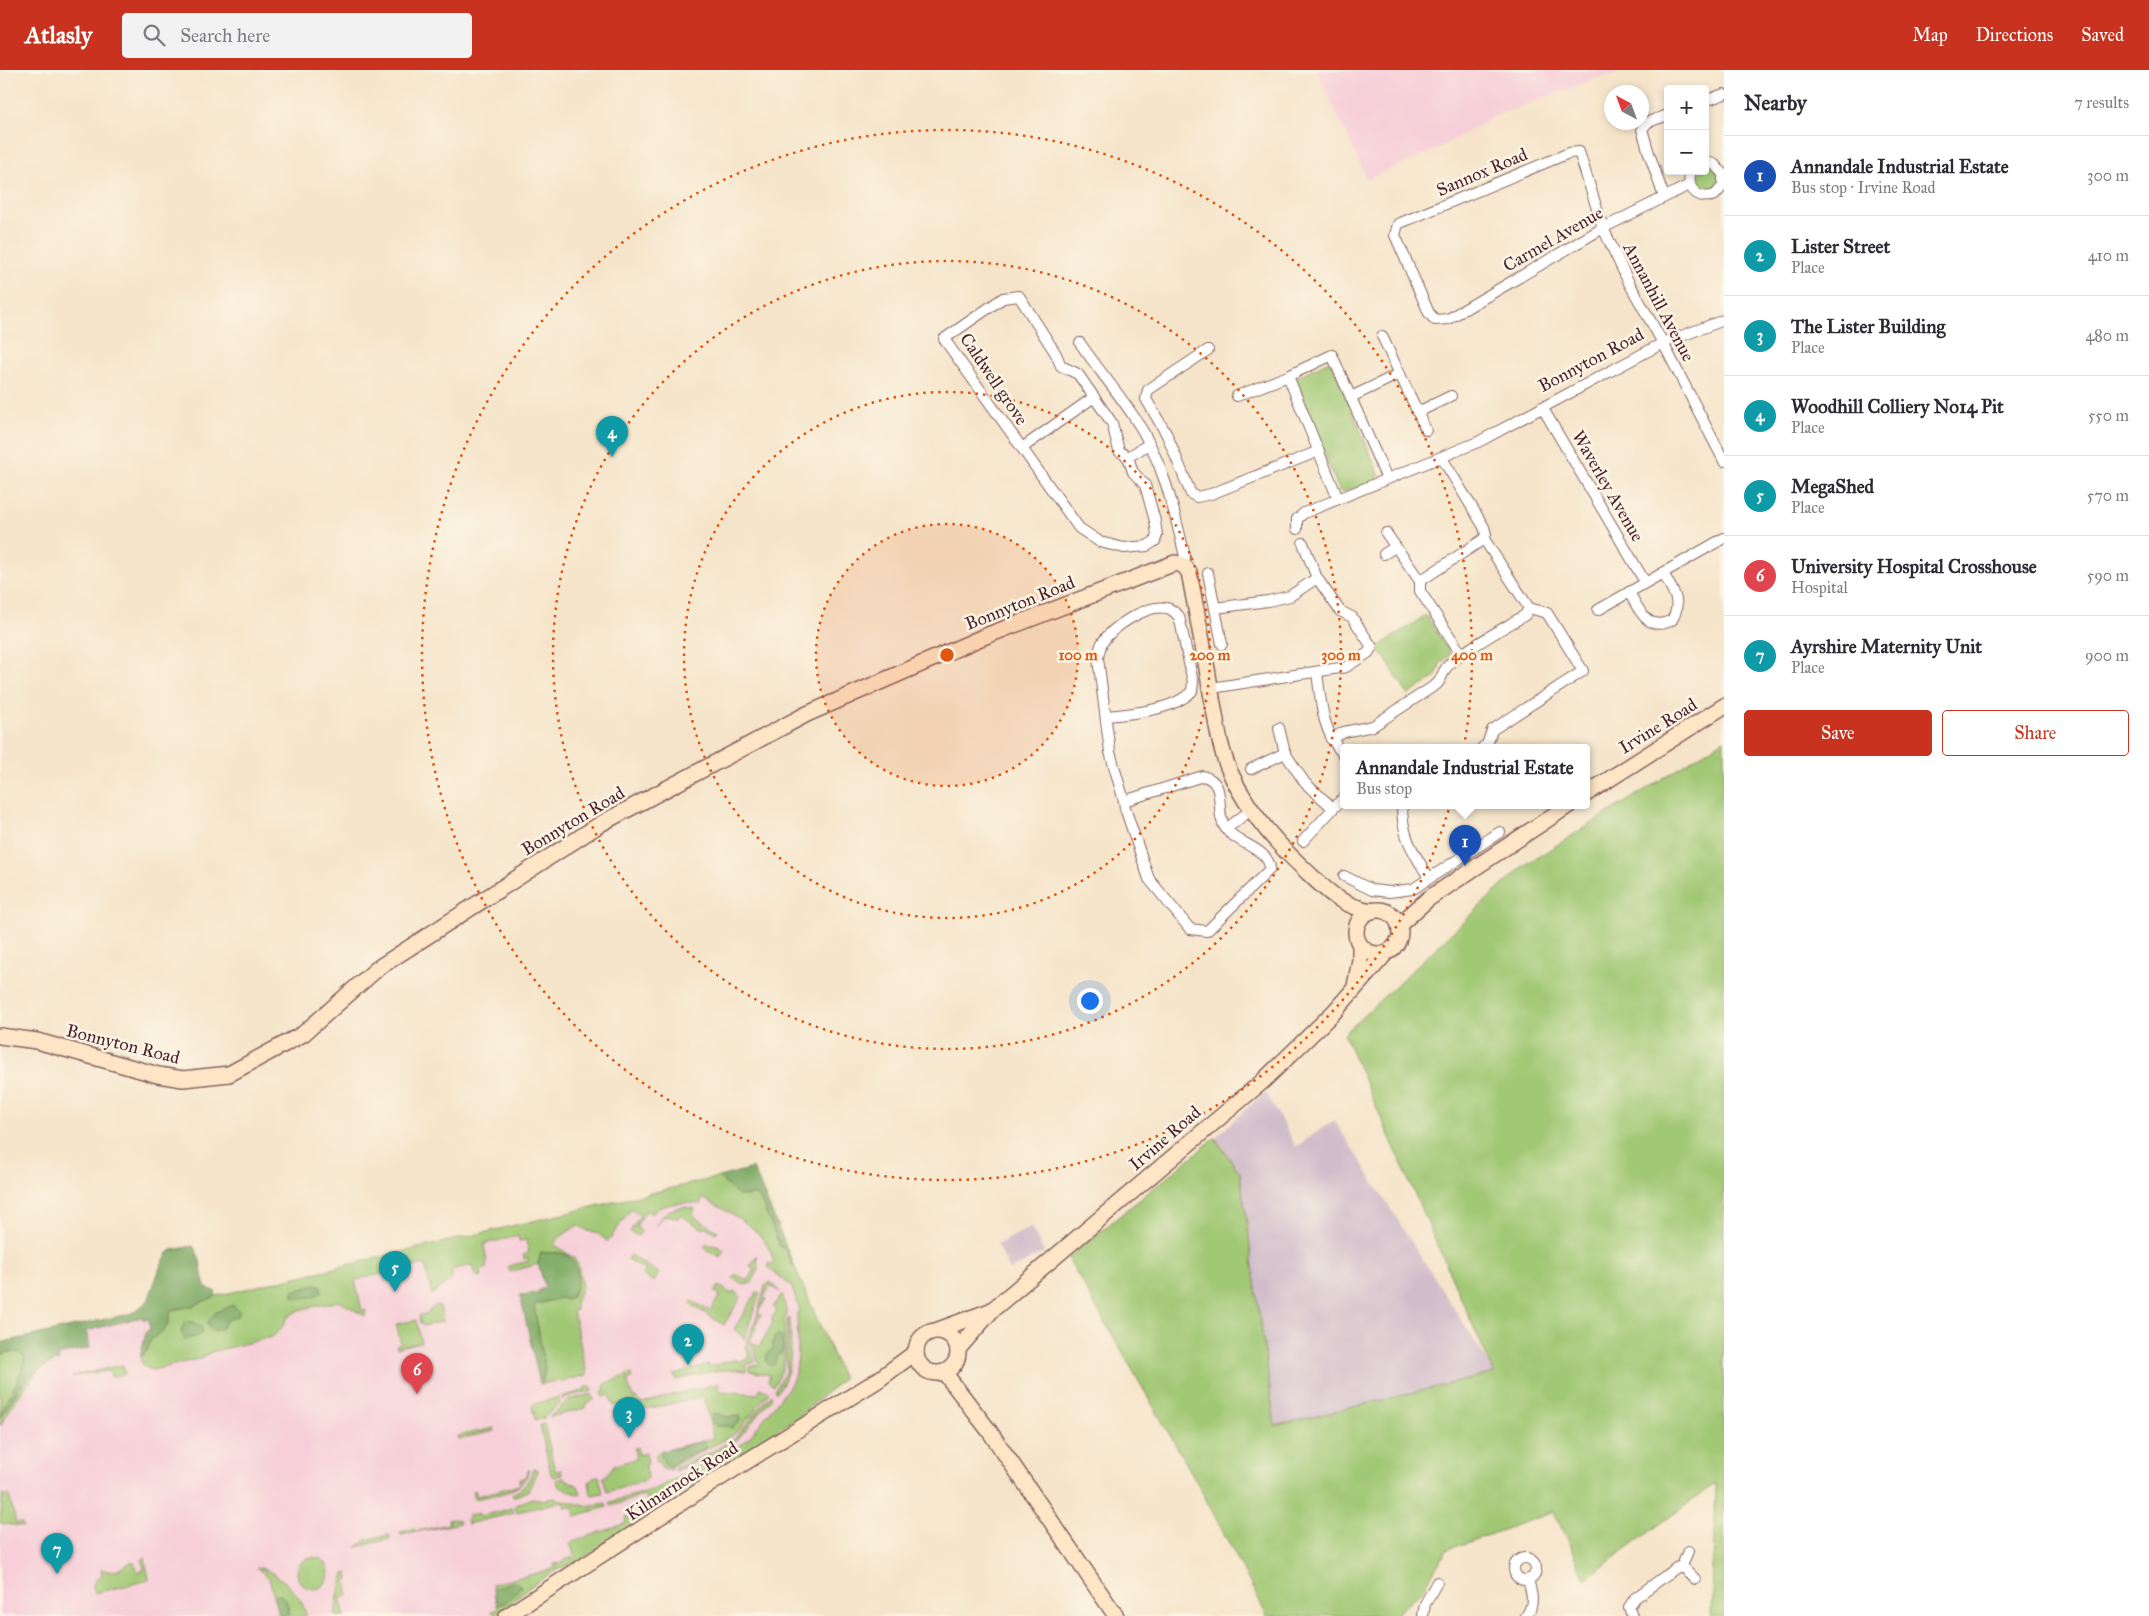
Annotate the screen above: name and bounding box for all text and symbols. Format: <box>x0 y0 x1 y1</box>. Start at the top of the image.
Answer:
search box <box>122 13 472 58</box>
text: Atlasly <box>25 20 92 50</box>
icon: search <box>140 21 168 49</box>
text: Search here <box>180 24 270 47</box>
text: Map <box>1912 24 1948 46</box>
text: Directions <box>1976 24 2053 46</box>
text: Saved <box>2081 24 2124 46</box>
north arrow <box>1604 85 1649 130</box>
map controls <box>1664 85 1709 175</box>
button: + <box>1664 85 1709 130</box>
text: Nearby <box>1744 90 1807 116</box>
text: 7 results <box>2074 93 2129 112</box>
button: − <box>1664 130 1709 175</box>
street label: Sannox Road <box>1433 143 1531 201</box>
text: Annandale Industrial Estate <box>1791 155 2009 178</box>
text: 1 <box>1757 166 1763 185</box>
text: 300 m <box>2087 166 2129 185</box>
text: Bus stop · Irvine Road <box>1791 178 1936 197</box>
street label: Carmel Avenue <box>1499 201 1607 277</box>
text: Lister Street <box>1791 235 1890 258</box>
street label: Annanhill Avenue <box>1618 238 1700 365</box>
text: 2 <box>1756 246 1764 265</box>
text: 410 m <box>2088 246 2129 265</box>
text: Place <box>1791 258 1825 277</box>
text: The Lister Building <box>1791 315 1945 338</box>
street label: Bonnyton Road <box>1535 323 1647 397</box>
text: 3 <box>1757 326 1763 345</box>
text: 480 m <box>2085 326 2129 345</box>
street label: Caldwell grove <box>954 329 1033 430</box>
text: Place <box>1791 338 1825 357</box>
text: Woodhill Colliery No14 Pit <box>1791 395 2004 418</box>
text: 4 <box>1756 406 1764 425</box>
text: 550 m <box>2088 406 2129 425</box>
pin: 4 <box>596 416 628 457</box>
text: Place <box>1791 418 1825 437</box>
street label: Waverley Avenue <box>1567 426 1649 546</box>
text: MegaShed <box>1791 475 1874 498</box>
text: 5 <box>1756 486 1764 505</box>
text: 570 m <box>2087 486 2129 505</box>
text: Place <box>1791 498 1825 517</box>
text: University Hospital Crosshouse <box>1791 555 2037 578</box>
text: 6 <box>1756 566 1764 585</box>
text: 590 m <box>2087 566 2129 585</box>
street label: Bonnyton Road <box>962 571 1078 635</box>
text: Hospital <box>1791 578 1848 597</box>
text: Ayrshire Maternity Unit <box>1791 635 1982 658</box>
centre of rings <box>938 646 956 664</box>
text: 100 m <box>1058 646 1098 664</box>
text: 200 m <box>1190 646 1231 664</box>
text: 300 m <box>1321 646 1361 665</box>
text: 400 m <box>1451 646 1493 665</box>
text: 7 <box>1756 646 1764 665</box>
text: 900 m <box>2085 646 2129 665</box>
text: Place <box>1791 658 1825 677</box>
street label: Irvine Road <box>1615 693 1701 759</box>
button: Save <box>1744 710 1932 756</box>
button: Share <box>1942 710 2129 756</box>
popup <box>1340 744 1590 809</box>
text: Annandale Industrial Estate <box>1356 756 1574 779</box>
text: Bus stop <box>1356 779 1412 798</box>
street label: Bonnyton Road <box>518 782 628 860</box>
pin: 1 <box>1449 825 1481 866</box>
your location <box>1077 988 1103 1014</box>
street label: Bonnyton Road <box>64 1019 182 1069</box>
street label: Irvine Road <box>1125 1101 1205 1175</box>
pin: 5 <box>379 1251 411 1292</box>
pin: 2 <box>672 1324 704 1365</box>
pin: 6 <box>401 1353 433 1394</box>
pin: 3 <box>613 1397 645 1438</box>
street label: Kilmarnock Road <box>622 1437 742 1525</box>
pin: 7 <box>41 1533 73 1574</box>

